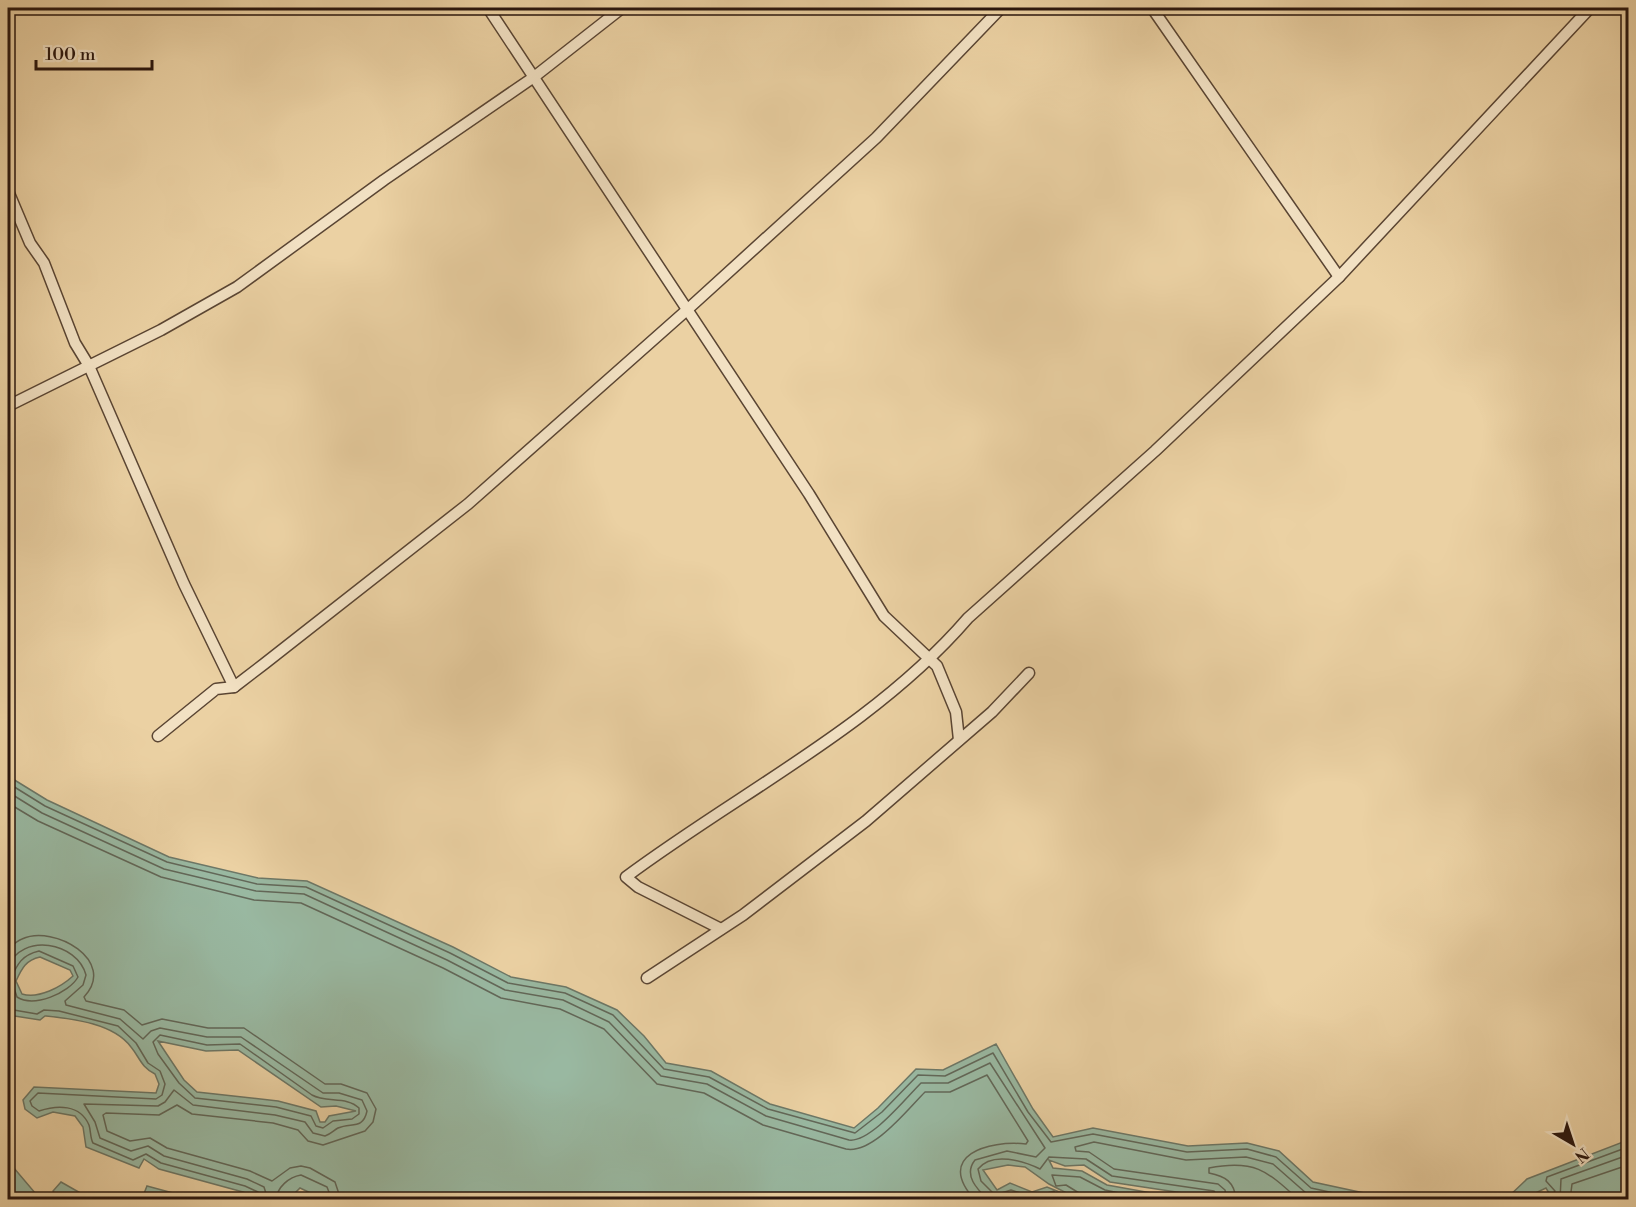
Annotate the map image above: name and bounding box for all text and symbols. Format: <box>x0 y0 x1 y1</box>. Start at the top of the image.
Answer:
scale bar <box>36 33 152 71</box>
text: 100 m <box>45 43 96 66</box>
north arrow <box>1543 1114 1603 1174</box>
text: N <box>1570 1143 1593 1167</box>

